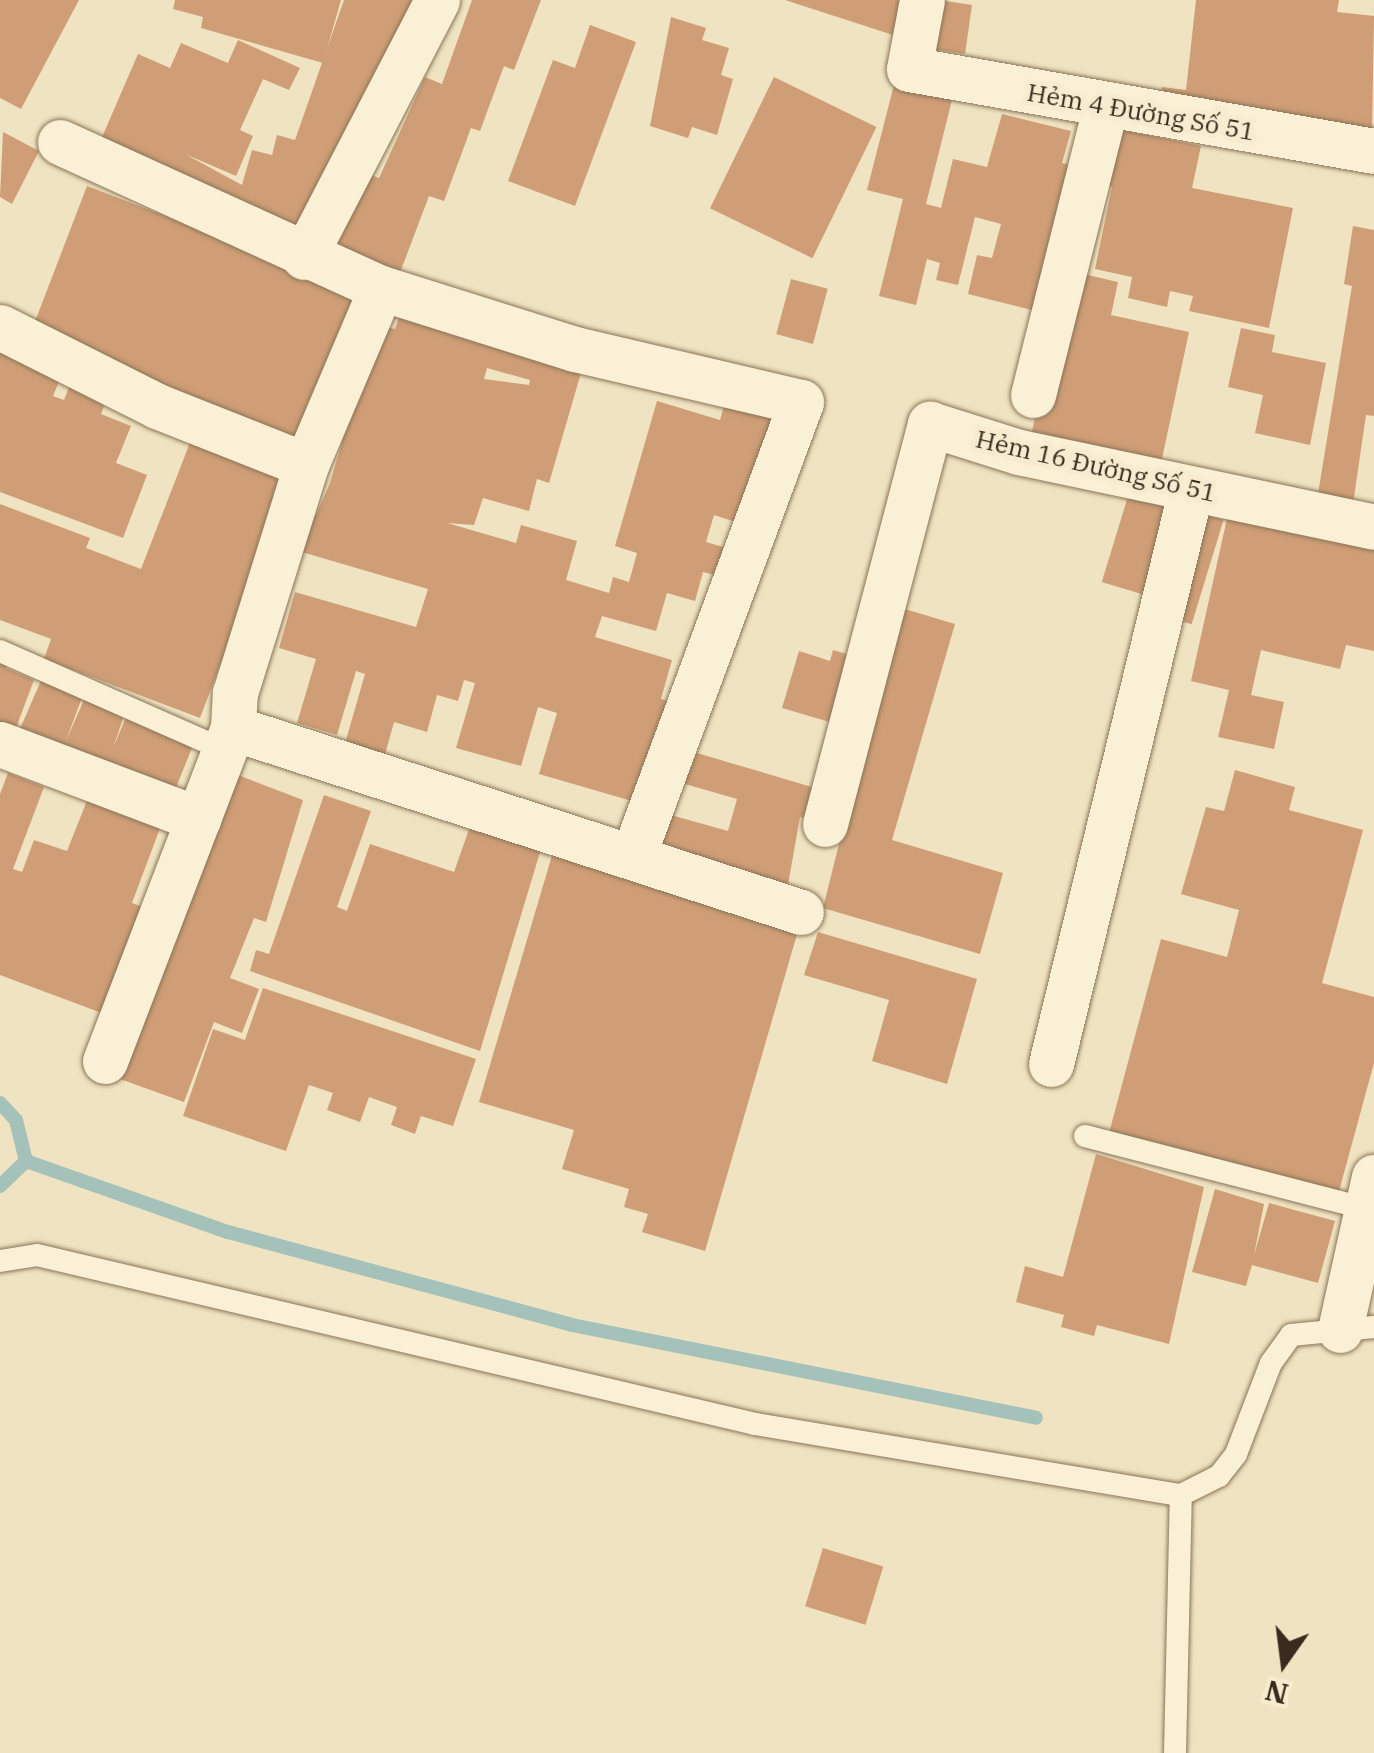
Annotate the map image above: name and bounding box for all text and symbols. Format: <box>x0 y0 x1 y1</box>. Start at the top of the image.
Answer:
street label: Hẻm 4 Đường Số 51 <box>1025 77 1257 147</box>
street label: Hẻm 16 Đường Số 51 <box>973 424 1219 508</box>
north arrow <box>1234 1613 1334 1713</box>
text: N <box>1261 1672 1292 1713</box>

